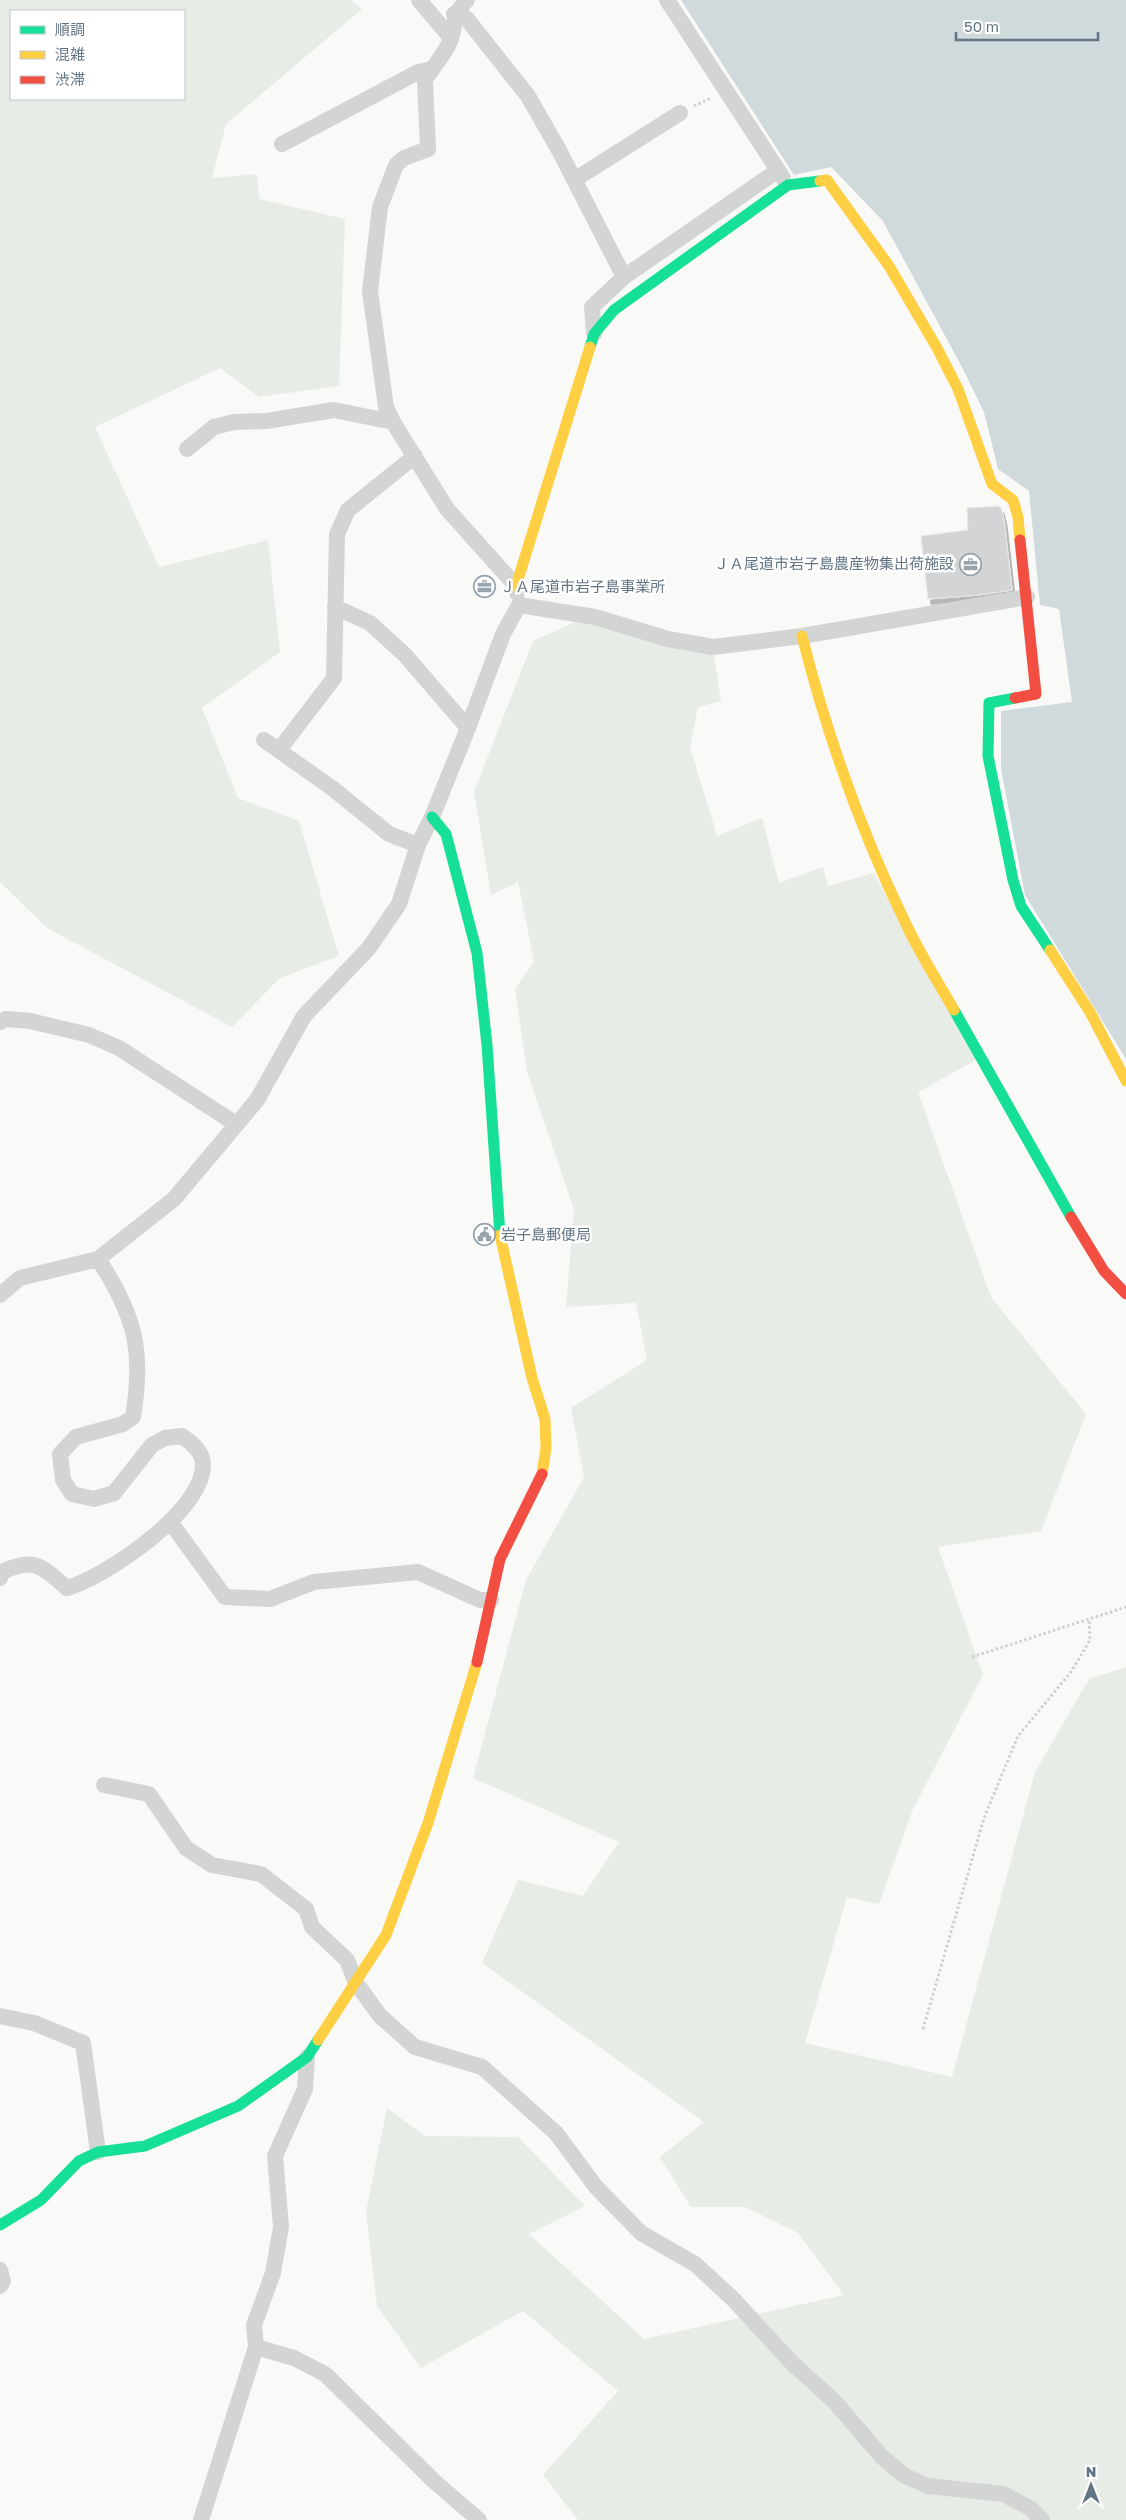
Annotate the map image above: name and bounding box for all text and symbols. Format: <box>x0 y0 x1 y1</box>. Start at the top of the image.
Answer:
legend <box>10 10 185 100</box>
scale bar <box>956 10 1098 42</box>
text: 50 m <box>964 17 999 35</box>
text: 順調 <box>55 20 85 38</box>
text: 混雑 <box>55 45 85 63</box>
text: 渋滞 <box>55 70 85 88</box>
office icon: ＪＡ尾道市岩子島農産物集出荷施設 <box>958 552 982 576</box>
place label: ＪＡ尾道市岩子島農産物集出荷施設 <box>714 554 954 572</box>
office icon: ＪＡ尾道市岩子島事業所 <box>472 575 496 599</box>
place label: ＪＡ尾道市岩子島事業所 <box>500 577 665 595</box>
public building icon: 岩子島郵便局 <box>473 1223 497 1247</box>
place label: 岩子島郵便局 <box>501 1225 591 1243</box>
north arrow <box>1066 2460 1116 2510</box>
text: N <box>1086 2463 1096 2480</box>

